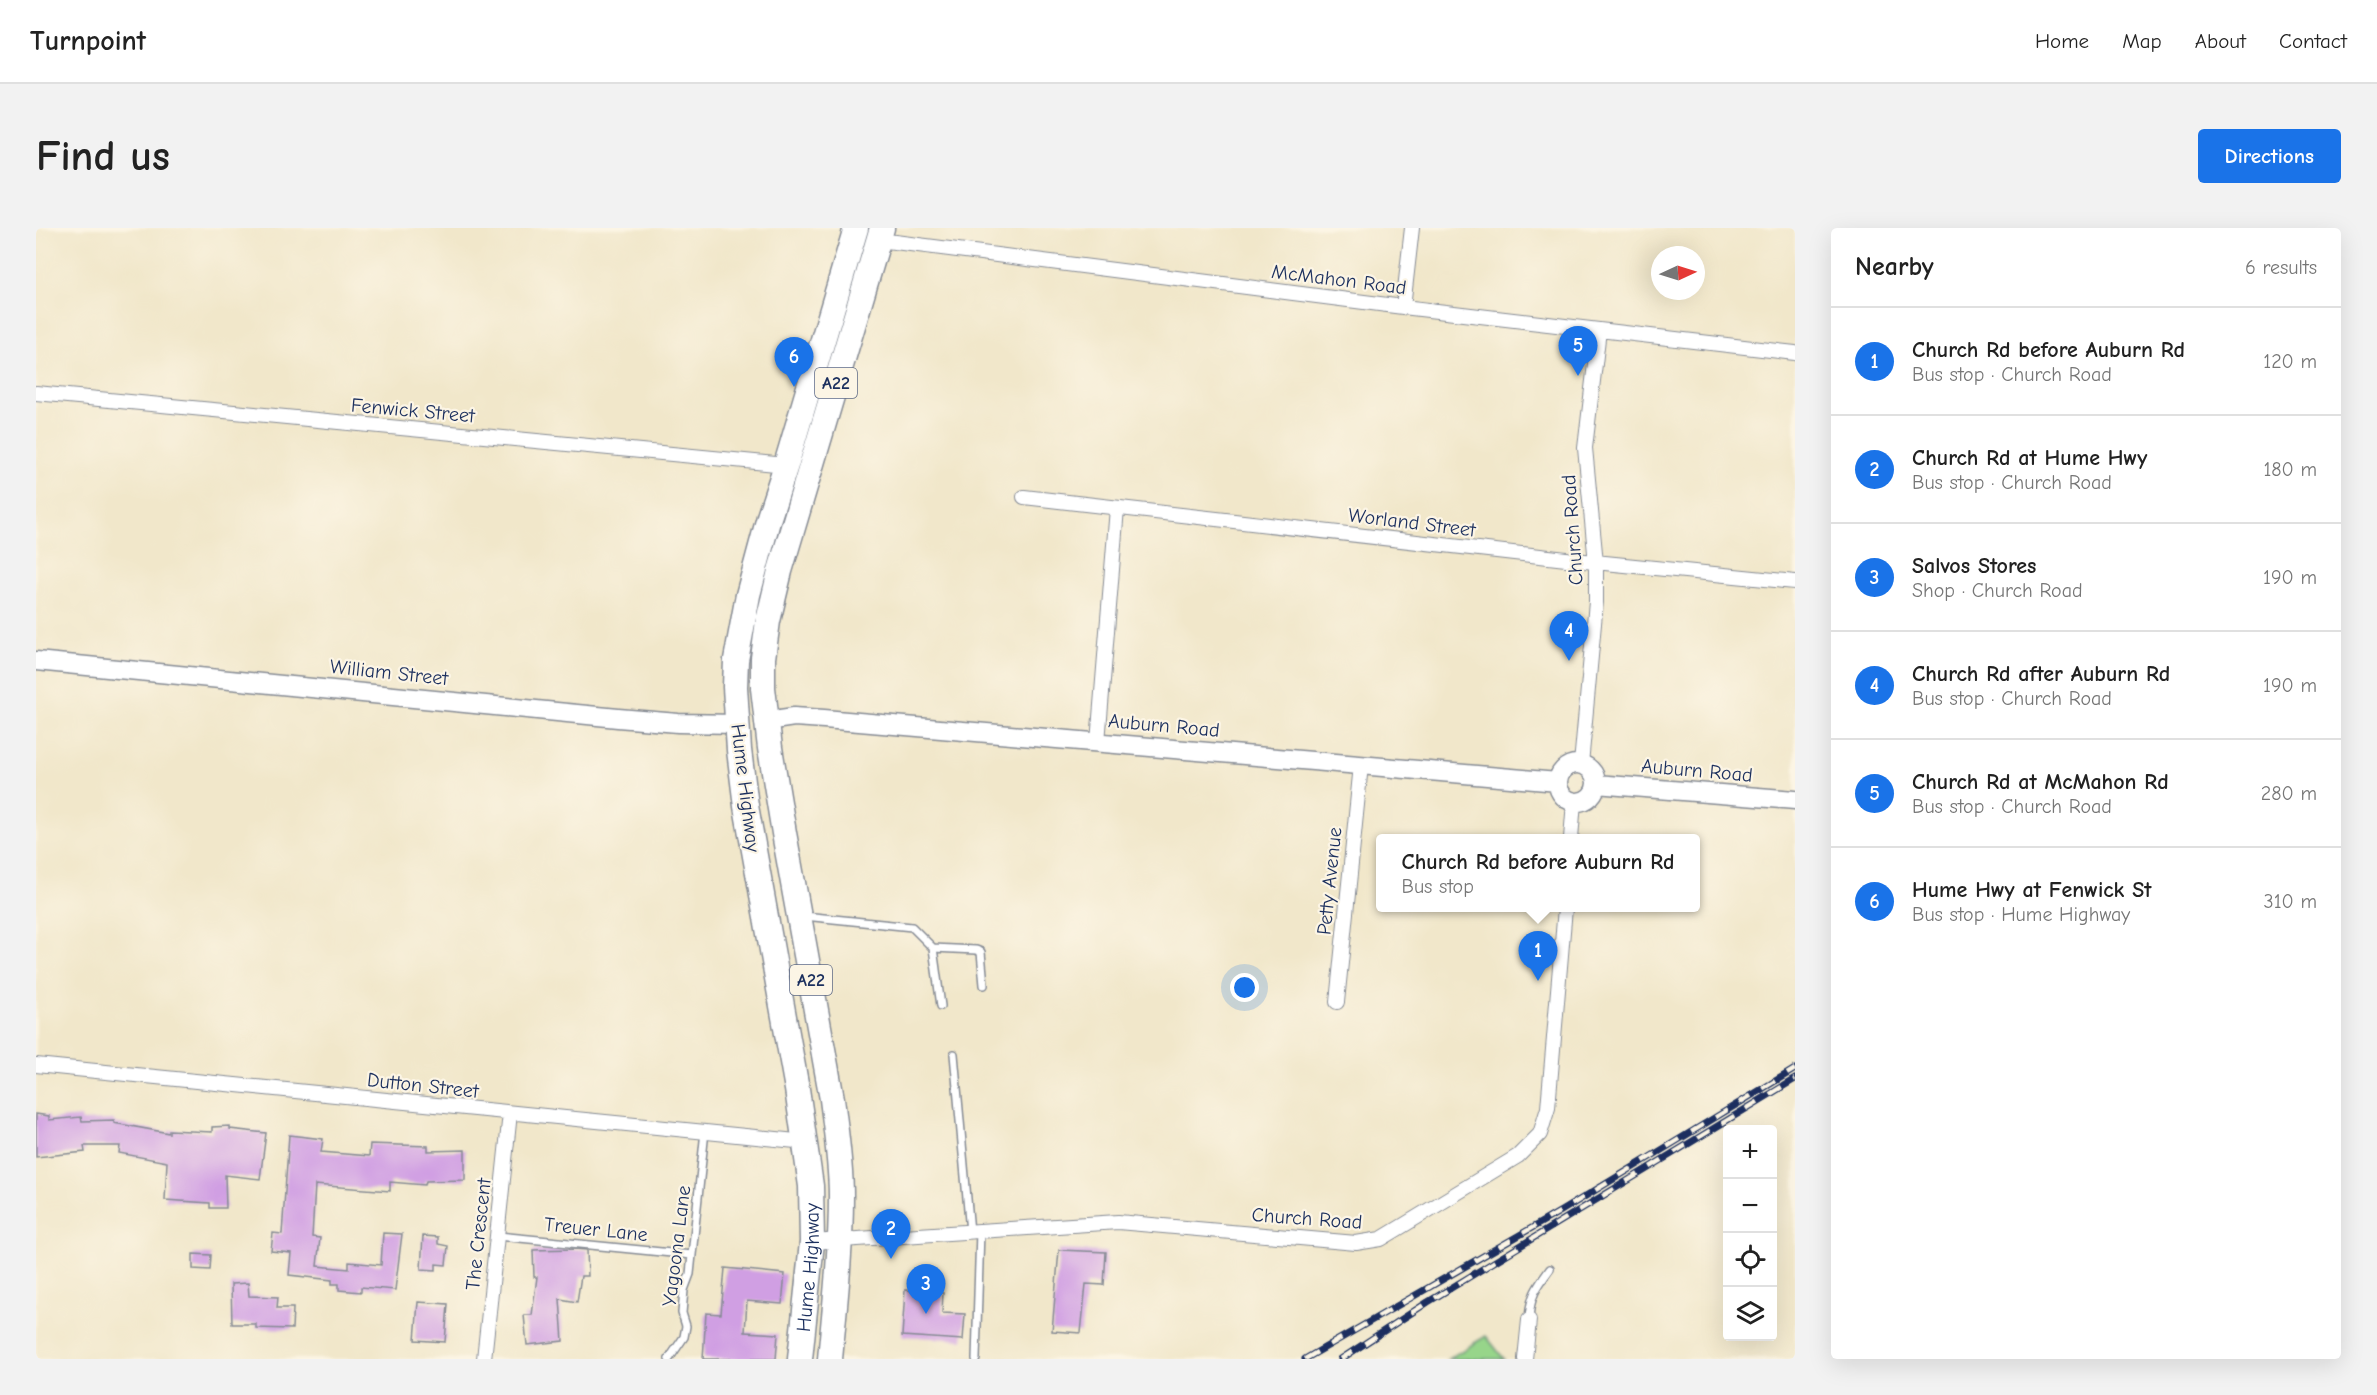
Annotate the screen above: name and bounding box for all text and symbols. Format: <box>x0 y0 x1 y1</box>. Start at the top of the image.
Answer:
text: Turnpoint <box>30 25 146 57</box>
text: Home <box>2035 29 2089 53</box>
text: Map <box>2122 29 2162 53</box>
text: About <box>2195 29 2246 53</box>
text: Contact <box>2279 29 2347 53</box>
button: Directions <box>2198 129 2341 183</box>
text: Find us <box>36 132 170 181</box>
north arrow <box>1651 246 1705 300</box>
text: Nearby <box>1855 252 1934 282</box>
text: 6 results <box>2245 256 2317 279</box>
street label: McMahon Road <box>1270 260 1408 299</box>
pin: 5 <box>1558 326 1598 376</box>
text: Church Rd before Auburn Rd <box>1912 337 2185 363</box>
pin: 6 <box>774 338 813 387</box>
text: 1 <box>1871 350 1878 373</box>
text: 120 m <box>2263 350 2317 373</box>
text: Bus stop · Church Road <box>1912 363 2112 386</box>
road number: A22 <box>815 368 857 398</box>
street label: Fenwick Street <box>350 394 477 427</box>
text: Church Rd at Hume Hwy <box>1912 445 2147 471</box>
text: 2 <box>1870 458 1879 481</box>
text: 180 m <box>2263 458 2317 481</box>
text: Bus stop · Church Road <box>1912 471 2112 494</box>
street label: Church Road <box>1557 474 1588 586</box>
street label: Worland Street <box>1347 503 1478 542</box>
text: Salvos Stores <box>1912 553 2036 579</box>
text: 3 <box>1870 566 1879 589</box>
text: 190 m <box>2263 566 2317 589</box>
text: Shop · Church Road <box>1912 579 2083 602</box>
pin: 4 <box>1550 612 1588 661</box>
street label: William Street <box>329 655 450 690</box>
text: Church Rd after Auburn Rd <box>1912 661 2170 687</box>
text: 4 <box>1870 674 1879 697</box>
text: 190 m <box>2263 674 2317 697</box>
text: Bus stop · Church Road <box>1912 687 2112 710</box>
street label: Auburn Road <box>1107 709 1221 742</box>
street label: Hume Highway <box>726 723 765 854</box>
street label: Auburn Road <box>1640 754 1754 787</box>
text: Church Rd at McMahon Rd <box>1912 769 2169 795</box>
text: 5 <box>1869 782 1880 805</box>
text: 280 m <box>2261 782 2317 805</box>
text: Bus stop · Church Road <box>1912 795 2112 818</box>
street label: Petty Avenue <box>1312 826 1347 936</box>
popup <box>1376 834 1700 912</box>
text: Church Rd before Auburn Rd <box>1402 849 1675 875</box>
text: Bus stop <box>1402 875 1474 898</box>
text: Hume Hwy at Fenwick St <box>1912 877 2151 903</box>
text: 6 <box>1869 890 1880 913</box>
text: 310 m <box>2264 890 2317 913</box>
text: Bus stop · Hume Highway <box>1912 903 2130 926</box>
pin: 1 <box>1518 932 1558 981</box>
road number: A22 <box>790 965 832 995</box>
your location <box>1230 973 1259 1002</box>
street label: Dutton Street <box>366 1068 481 1103</box>
map controls <box>1723 1125 1777 1341</box>
button: + <box>1723 1125 1777 1179</box>
street label: The Crescent <box>461 1176 496 1291</box>
button: − <box>1723 1179 1777 1233</box>
street label: Yagoona Lane <box>658 1184 695 1308</box>
street label: Hume Highway <box>792 1203 824 1333</box>
street label: Church Road <box>1251 1203 1363 1234</box>
pin: 2 <box>872 1210 910 1259</box>
street label: Treuer Lane <box>543 1213 649 1246</box>
button: locate <box>1723 1233 1777 1287</box>
pin: 3 <box>906 1264 946 1314</box>
button: layers <box>1723 1287 1777 1341</box>

